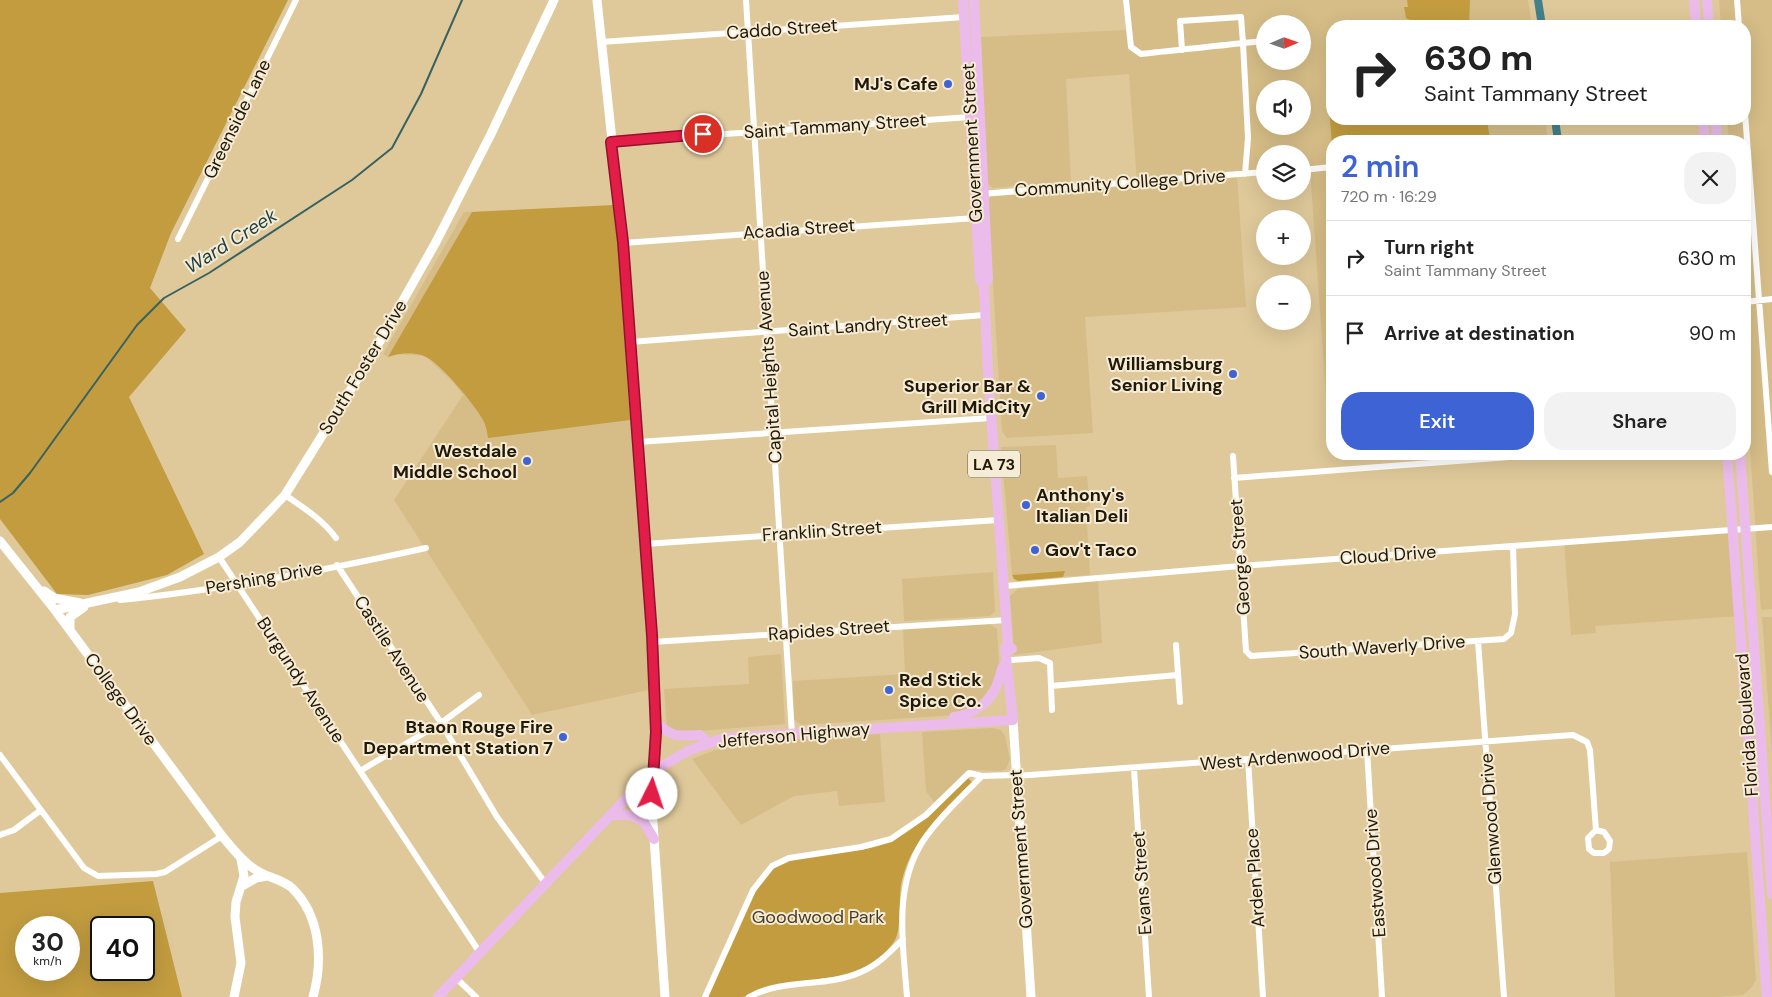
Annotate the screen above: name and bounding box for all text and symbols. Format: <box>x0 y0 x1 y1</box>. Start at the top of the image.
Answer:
street label: Caddo Street <box>725 13 839 45</box>
north arrow <box>1256 15 1311 70</box>
map controls <box>1256 15 1311 330</box>
text: 630 m <box>1424 35 1533 81</box>
icon: right <box>1341 40 1406 105</box>
street label: Greenside Lane <box>198 55 276 183</box>
street label: Government Street <box>956 63 988 223</box>
place label: MJ's Cafe <box>854 72 938 96</box>
marker: MJ's Cafe <box>942 78 954 90</box>
text: Saint Tammany Street <box>1424 79 1648 108</box>
button: sound <box>1256 80 1311 135</box>
street label: Saint Tammany Street <box>743 108 927 144</box>
pin <box>682 113 724 155</box>
icon: arrive <box>689 120 717 148</box>
button: layers <box>1256 145 1311 200</box>
text: 2 min <box>1341 147 1419 186</box>
button: close <box>1684 152 1736 204</box>
street label: Community College Drive <box>1014 164 1226 202</box>
text: 720 m · 16:29 <box>1341 186 1437 207</box>
water label: Ward Creek <box>180 203 282 279</box>
button: + <box>1256 210 1311 265</box>
street label: Acadia Street <box>742 213 856 245</box>
text: Turn right <box>1384 235 1474 260</box>
icon: right <box>1341 244 1369 272</box>
text: 630 m <box>1678 246 1736 271</box>
text: Saint Tammany Street <box>1384 260 1547 281</box>
street label: Capital Heights Avenue <box>750 270 788 464</box>
button: − <box>1256 275 1311 330</box>
street label: South Foster Drive <box>313 295 413 439</box>
street label: Saint Landry Street <box>787 307 949 343</box>
icon: arrive <box>1341 319 1369 347</box>
text: Arrive at destination <box>1384 321 1575 346</box>
text: 90 m <box>1689 321 1736 346</box>
place label: Williamsburg Senior Living <box>1107 352 1223 397</box>
marker: Williamsburg Senior Living <box>1227 368 1239 380</box>
place label: Superior Bar & Grill MidCity <box>904 374 1031 419</box>
marker: Superior Bar & Grill MidCity <box>1035 390 1047 402</box>
button: Exit <box>1341 392 1534 450</box>
button: Share <box>1544 392 1736 450</box>
place label: Westdale Middle School <box>393 439 517 484</box>
road number: LA 73 <box>968 450 1020 478</box>
marker: Westdale Middle School <box>521 455 533 467</box>
place label: Anthony's Italian Deli <box>1036 483 1128 528</box>
street label: George Street <box>1224 498 1256 616</box>
marker: Anthony's Italian Deli <box>1020 499 1032 511</box>
street label: Franklin Street <box>761 515 883 547</box>
place label: Gov't Taco <box>1045 538 1137 562</box>
street label: Cloud Drive <box>1339 540 1437 570</box>
marker: Gov't Taco <box>1029 544 1041 556</box>
street label: Pershing Drive <box>204 556 324 600</box>
street label: Castile Avenue <box>348 591 436 707</box>
street label: Burgundy Avenue <box>251 612 351 748</box>
street label: Rapides Street <box>767 614 891 646</box>
street label: South Waverly Drive <box>1298 629 1466 665</box>
street label: College Drive <box>79 648 163 750</box>
street label: Florida Boulevard <box>1730 653 1764 797</box>
place label: Red Stick Spice Co. <box>899 668 982 713</box>
marker: Red Stick Spice Co. <box>883 684 895 696</box>
place label: Btaon Rouge Fire Department Station 7 <box>363 715 553 760</box>
street label: Jefferson Highway <box>717 716 871 754</box>
marker: Btaon Rouge Fire Department Station 7 <box>557 731 569 743</box>
street label: West Ardenwood Drive <box>1199 736 1391 776</box>
street label: Glenwood Drive <box>1474 752 1508 886</box>
position arrow <box>625 767 677 819</box>
street label: Government Street <box>1003 769 1039 929</box>
street label: Eastwood Drive <box>1359 808 1391 938</box>
street label: Arden Place <box>1240 827 1270 929</box>
street label: Evans Street <box>1126 830 1158 936</box>
park label: Goodwood Park <box>752 905 884 929</box>
speed limit sign: 40 <box>90 916 155 981</box>
text: 30 <box>31 926 64 959</box>
text: km/h <box>33 953 62 969</box>

